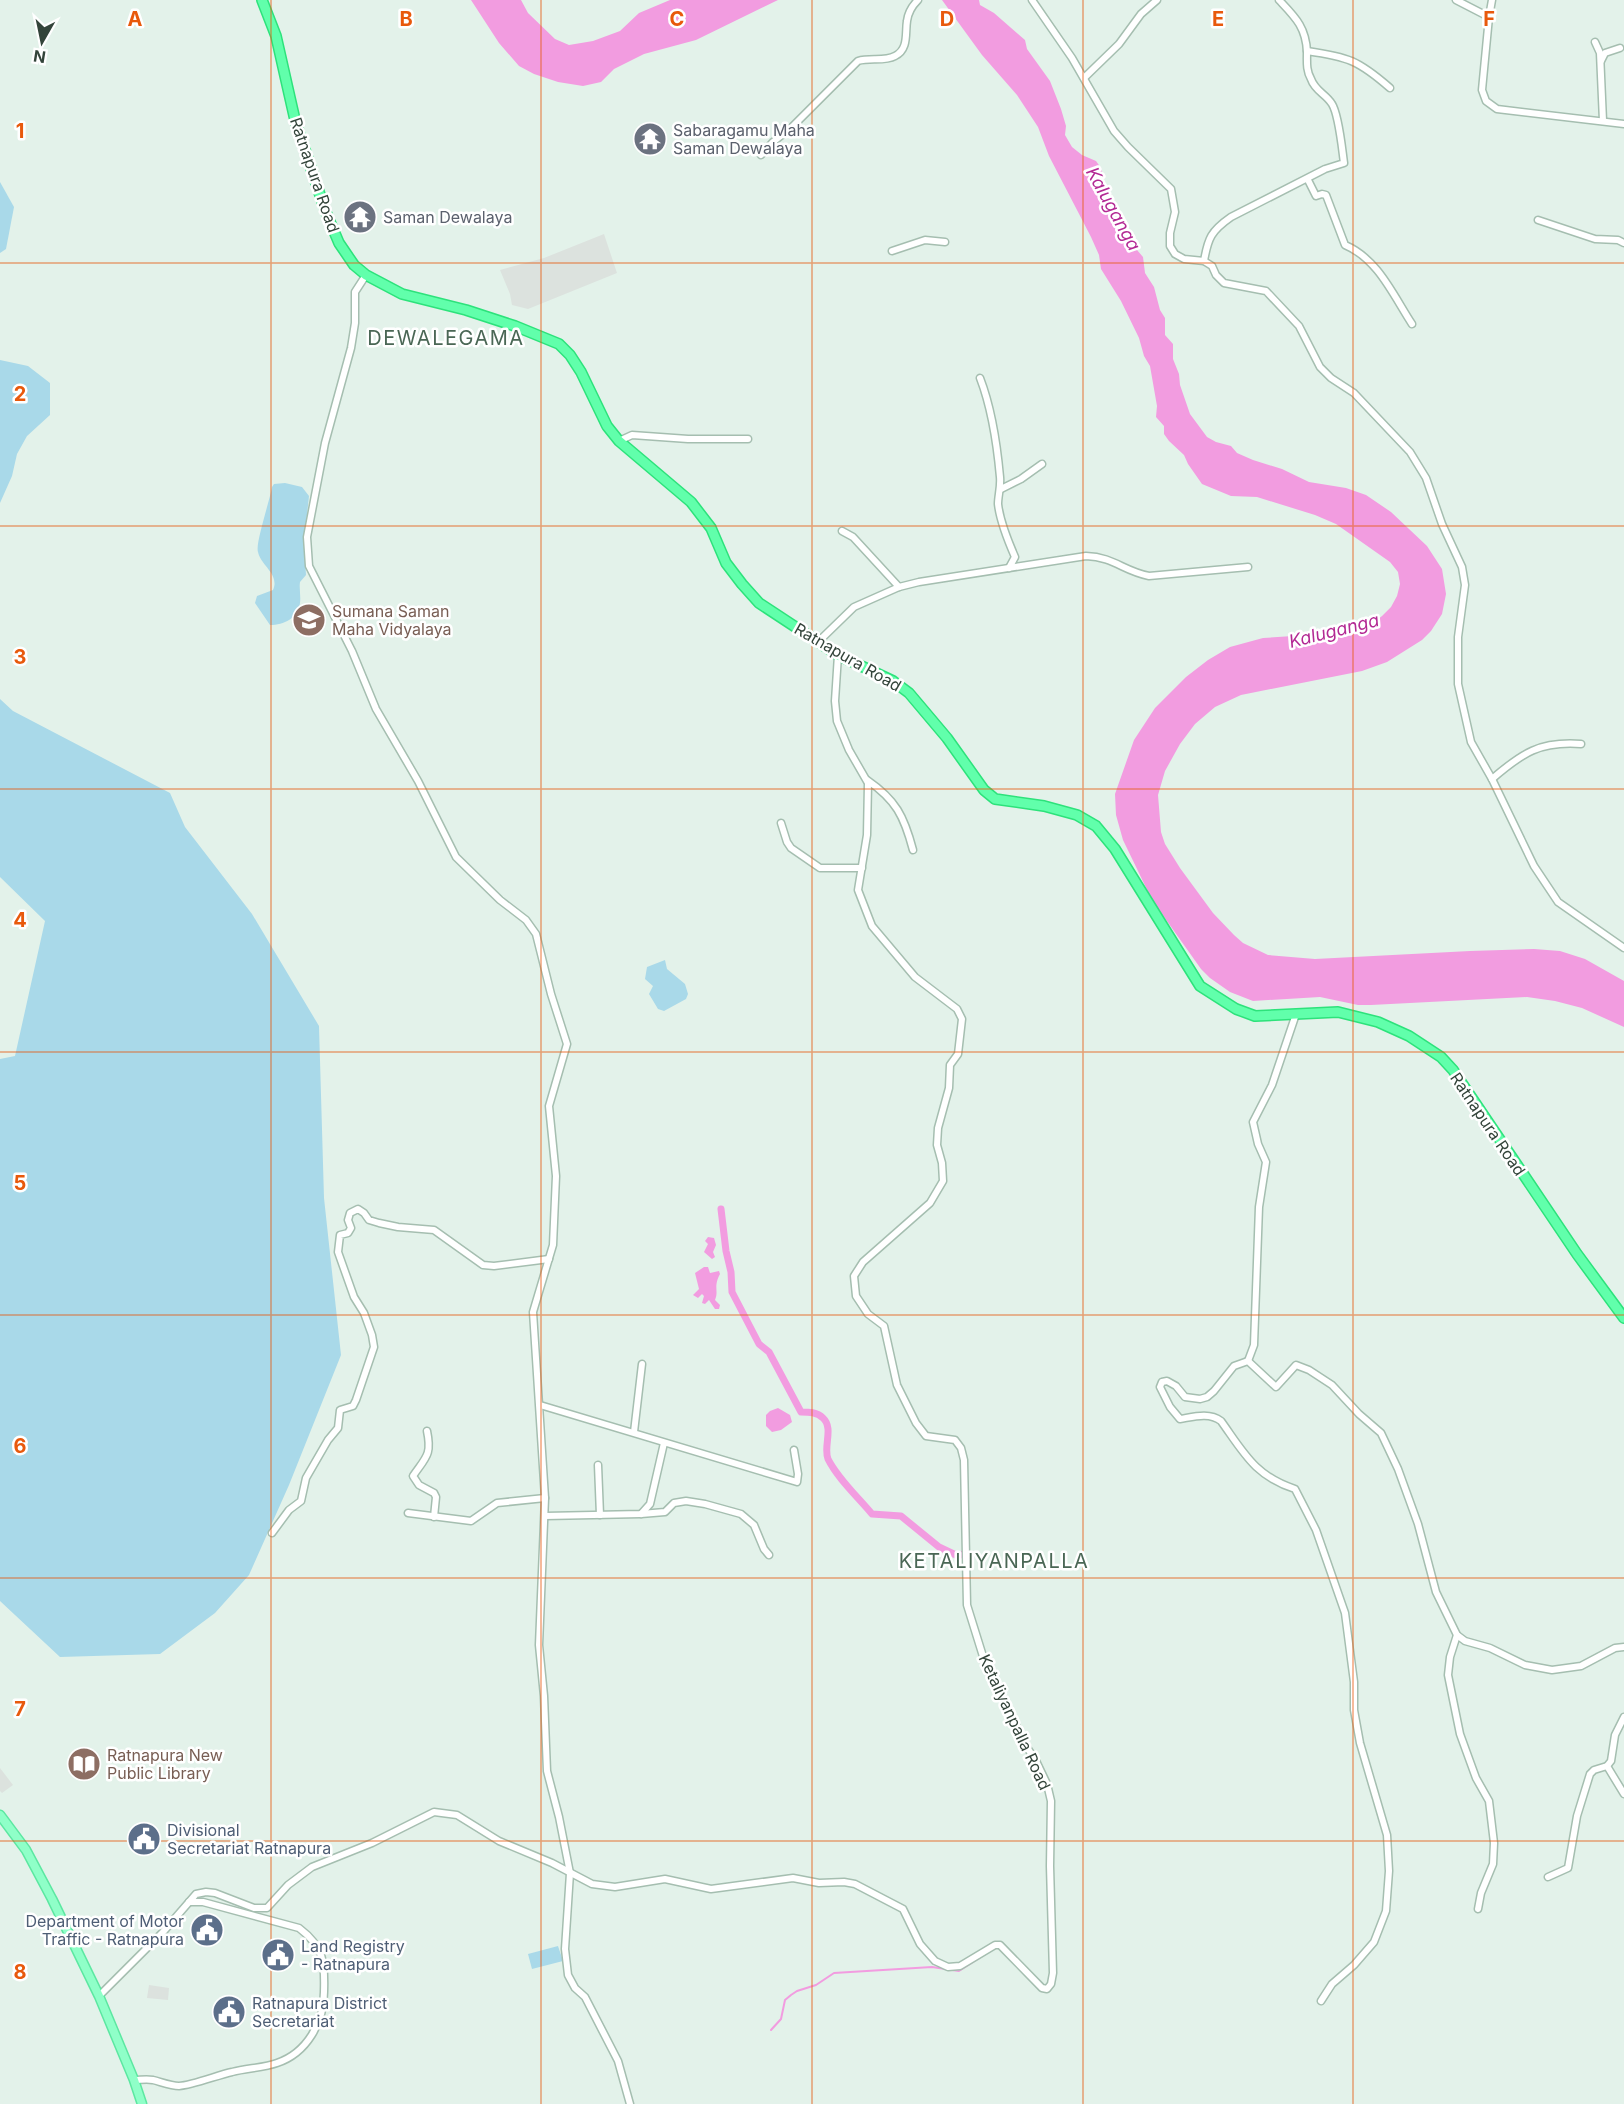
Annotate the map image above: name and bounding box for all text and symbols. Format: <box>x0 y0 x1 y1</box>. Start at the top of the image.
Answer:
text: A <box>128 7 143 31</box>
text: B <box>399 7 413 31</box>
text: C <box>670 7 684 31</box>
text: D <box>940 7 954 31</box>
text: E <box>1212 7 1224 31</box>
text: F <box>1483 7 1495 31</box>
north arrow <box>12 12 72 72</box>
text: N <box>32 46 47 68</box>
street label: Ratnapura Road <box>286 115 344 235</box>
text: 1 <box>16 119 24 143</box>
place label: Sabaragamu Maha Saman Dewalaya <box>673 120 815 158</box>
temple icon: Sabaragamu Maha Saman Dewalaya <box>632 121 668 157</box>
water label: Kaluganga <box>1082 163 1145 254</box>
temple icon: Saman Dewalaya <box>342 199 378 235</box>
place label: Saman Dewalaya <box>383 207 512 227</box>
district label: DEWALEGAMA <box>367 326 525 350</box>
text: 2 <box>14 382 26 406</box>
place label: Sumana Saman Maha Vidyalaya <box>332 601 452 639</box>
school or university icon: Sumana Saman Maha Vidyalaya <box>291 602 327 638</box>
water label: Kaluganga <box>1287 609 1381 652</box>
street label: Ratnapura Road <box>791 618 905 696</box>
text: 3 <box>14 645 26 669</box>
text: 4 <box>13 908 27 932</box>
street label: Ratnapura Road <box>1446 1069 1530 1179</box>
text: 5 <box>14 1171 26 1195</box>
text: 6 <box>14 1434 27 1458</box>
district label: KETALIYANPALLA <box>899 1549 1089 1573</box>
street label: Ketaliyanpalla Road <box>975 1651 1055 1793</box>
text: 7 <box>14 1697 26 1721</box>
place label: Ratnapura New Public Library <box>107 1745 223 1783</box>
library icon: Ratnapura New Public Library <box>66 1746 102 1782</box>
place label: Divisional Secretariat Ratnapura <box>167 1820 331 1858</box>
public building icon: Divisional Secretariat Ratnapura <box>126 1821 162 1857</box>
place label: Department of Motor Traffic - Ratnapura <box>25 1911 184 1949</box>
public building icon: Department of Motor Traffic - Ratnapura <box>189 1912 225 1948</box>
place label: Land Registry - Ratnapura <box>301 1936 405 1974</box>
public building icon: Land Registry - Ratnapura <box>260 1937 296 1973</box>
text: 8 <box>13 1960 27 1984</box>
place label: Ratnapura District Secretariat <box>252 1993 387 2031</box>
public building icon: Ratnapura District Secretariat <box>211 1994 247 2030</box>

